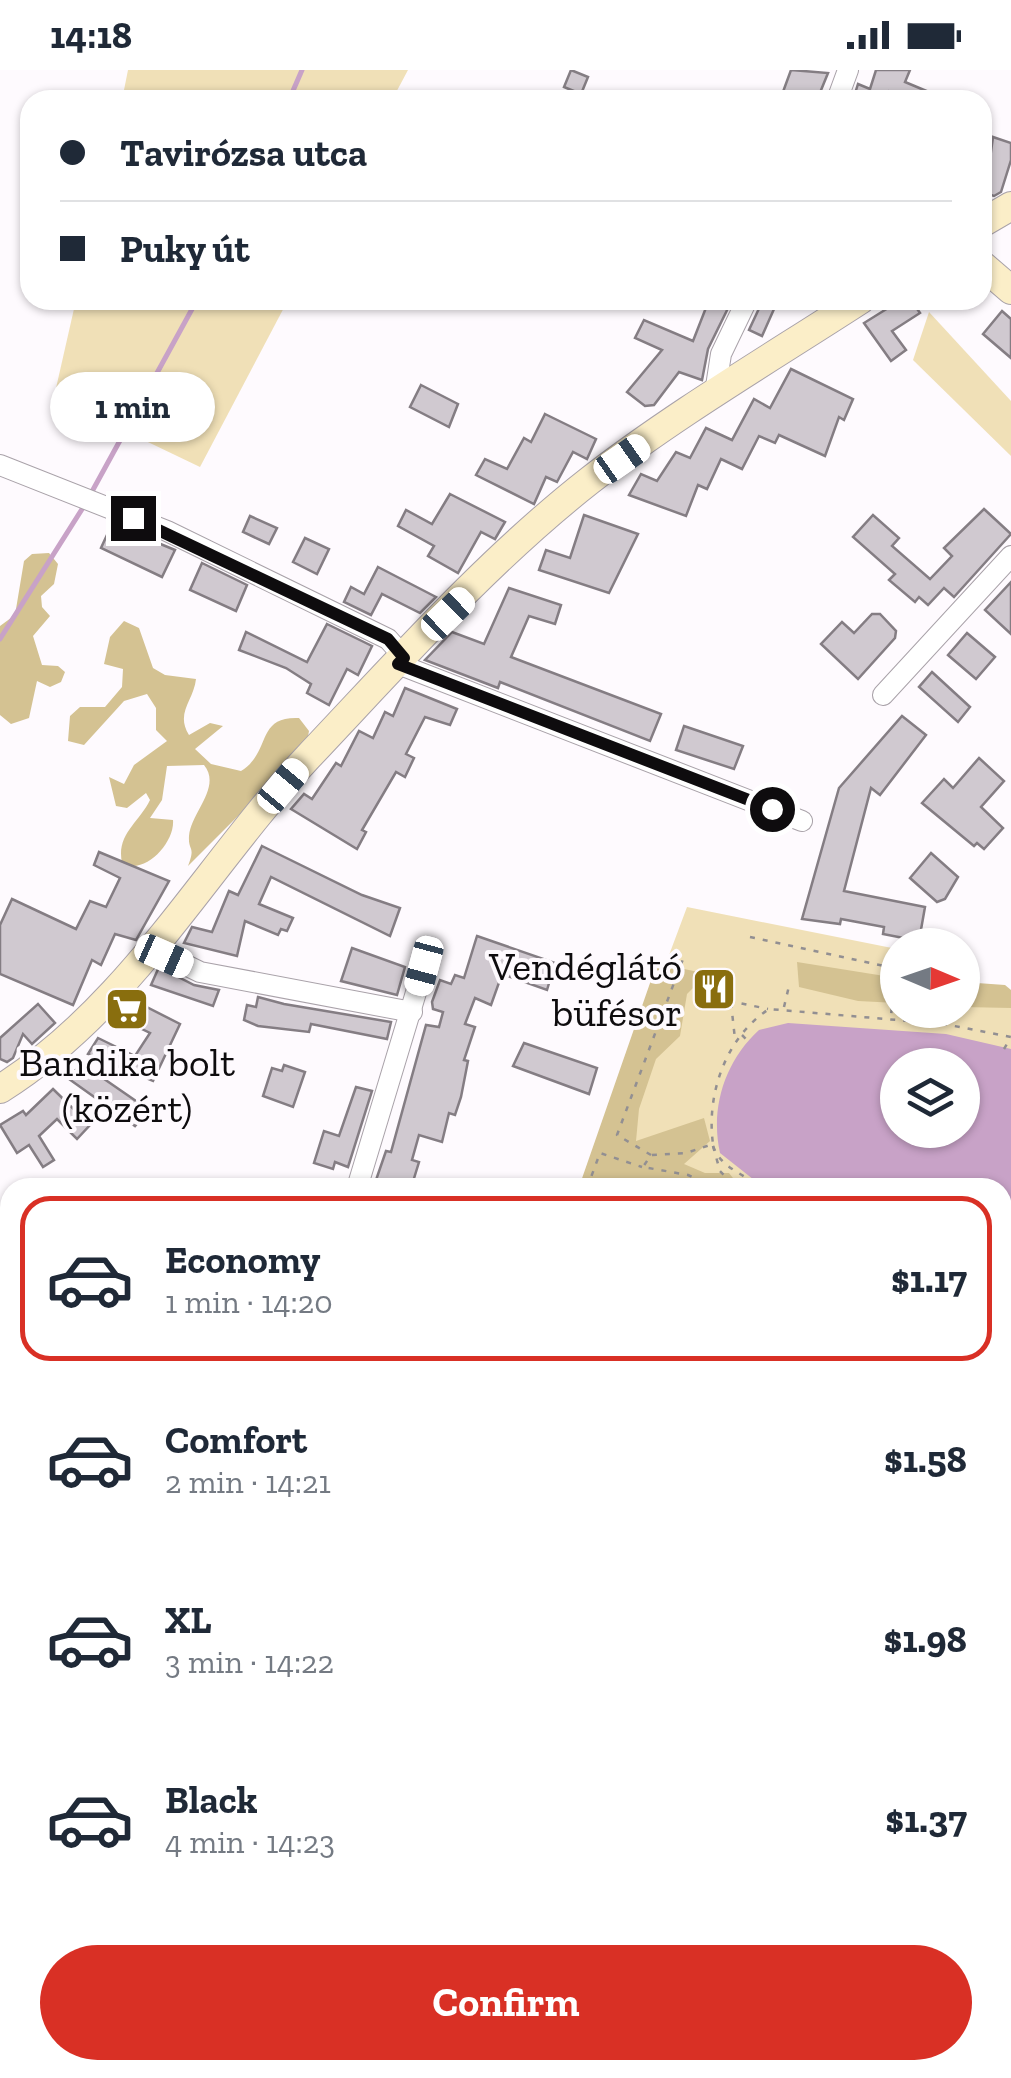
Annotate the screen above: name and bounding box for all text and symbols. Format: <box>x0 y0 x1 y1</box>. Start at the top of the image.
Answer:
text: 14:18 <box>50 12 132 58</box>
text: Tavirózsa utca <box>120 130 367 176</box>
text: Puky út <box>120 226 250 272</box>
callout: 1 min <box>51 373 216 443</box>
text: 1 min <box>95 388 170 426</box>
car <box>589 430 655 488</box>
route end <box>111 496 156 541</box>
car <box>416 582 480 646</box>
car <box>252 753 314 819</box>
route start <box>750 787 795 832</box>
north arrow <box>880 928 980 1028</box>
map controls <box>880 928 980 1148</box>
car <box>130 930 198 982</box>
car <box>402 933 446 999</box>
place label: Vendéglátó büfésor <box>488 942 682 1036</box>
restaurant icon: Vendéglátó büfésor <box>691 966 737 1012</box>
supermarket icon: Bandika bolt (közért) <box>104 986 150 1032</box>
place label: Bandika bolt (közért) <box>19 1038 235 1132</box>
button: layers <box>880 1048 980 1148</box>
icon: car <box>45 1234 135 1324</box>
text: Economy <box>165 1237 320 1283</box>
text: $1.17 <box>891 1256 967 1302</box>
text: 1 min · 14:20 <box>165 1283 333 1321</box>
icon: car <box>45 1414 135 1504</box>
text: Comfort <box>165 1417 307 1463</box>
text: $1.58 <box>884 1436 967 1482</box>
text: 2 min · 14:21 <box>165 1463 331 1501</box>
icon: car <box>45 1594 135 1684</box>
text: XL <box>165 1597 212 1643</box>
text: $1.98 <box>884 1616 967 1662</box>
text: 3 min · 14:22 <box>165 1643 334 1681</box>
icon: car <box>45 1774 135 1864</box>
text: Black <box>165 1777 258 1823</box>
text: $1.37 <box>885 1796 967 1842</box>
text: 4 min · 14:23 <box>165 1823 335 1861</box>
button: Confirm <box>40 1945 972 2060</box>

